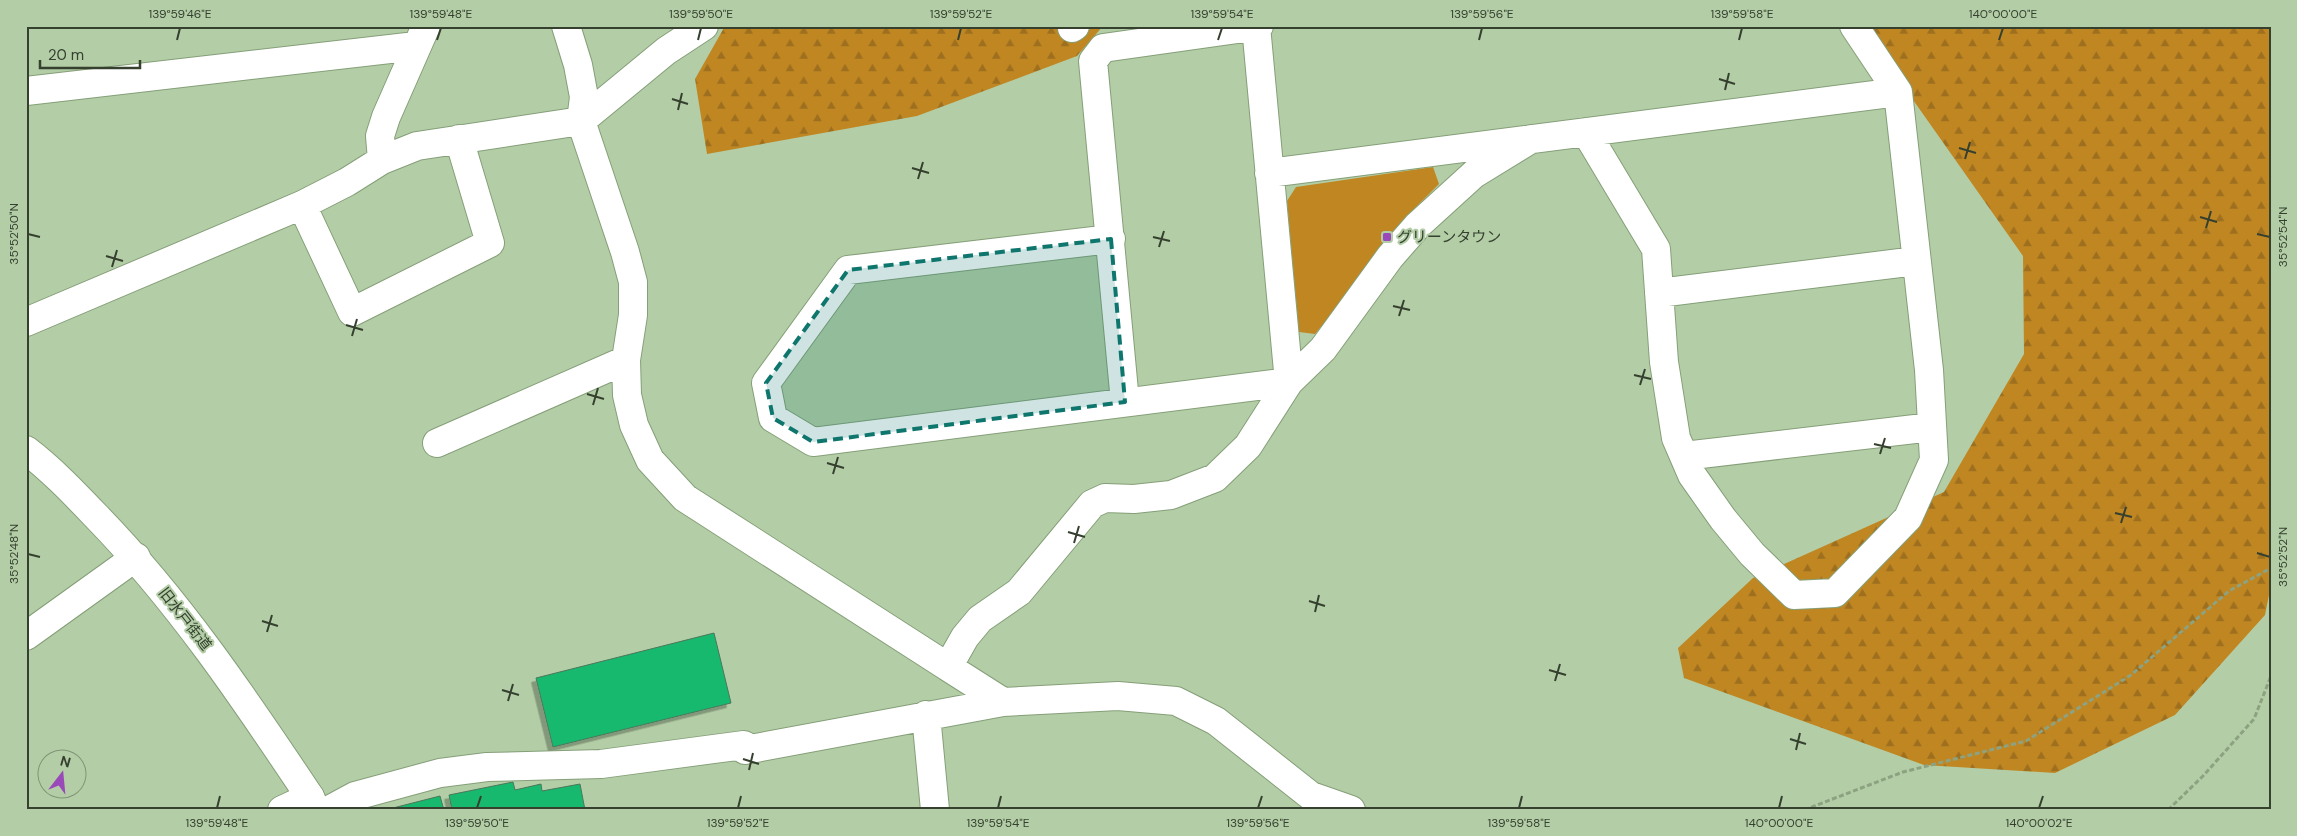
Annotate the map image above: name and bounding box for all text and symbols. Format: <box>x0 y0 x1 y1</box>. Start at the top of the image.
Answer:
text: 139°59'46"E <box>148 6 212 22</box>
text: 139°59'48"E <box>410 6 473 22</box>
text: 139°59'50"E <box>669 6 733 22</box>
text: 139°59'52"E <box>930 6 992 22</box>
text: 139°59'54"E <box>1190 6 1254 22</box>
text: 139°59'56"E <box>1450 6 1514 22</box>
text: 139°59'58"E <box>1710 6 1774 22</box>
text: 140°00'00"E <box>1969 6 2037 22</box>
scale bar <box>40 38 140 70</box>
text: 20 m <box>48 45 84 65</box>
text: 35°52'50"N <box>6 203 22 265</box>
text: 35°52'54"N <box>2275 207 2291 267</box>
place label: グリーンタウン <box>1397 227 1501 247</box>
marker: グリーンタウン <box>1381 231 1393 243</box>
text: 35°52'48"N <box>6 524 22 584</box>
text: 35°52'52"N <box>2275 527 2291 587</box>
street label: 旧水戸街道 <box>154 583 216 655</box>
north arrow <box>38 748 88 798</box>
text: N <box>58 751 73 772</box>
text: 139°59'48"E <box>186 815 249 831</box>
text: 139°59'50"E <box>445 815 509 831</box>
text: 139°59'52"E <box>707 815 769 831</box>
text: 139°59'54"E <box>966 815 1030 831</box>
text: 139°59'56"E <box>1226 815 1290 831</box>
text: 139°59'58"E <box>1487 815 1551 831</box>
text: 140°00'00"E <box>1745 815 1813 831</box>
text: 140°00'02"E <box>2006 815 2073 831</box>

